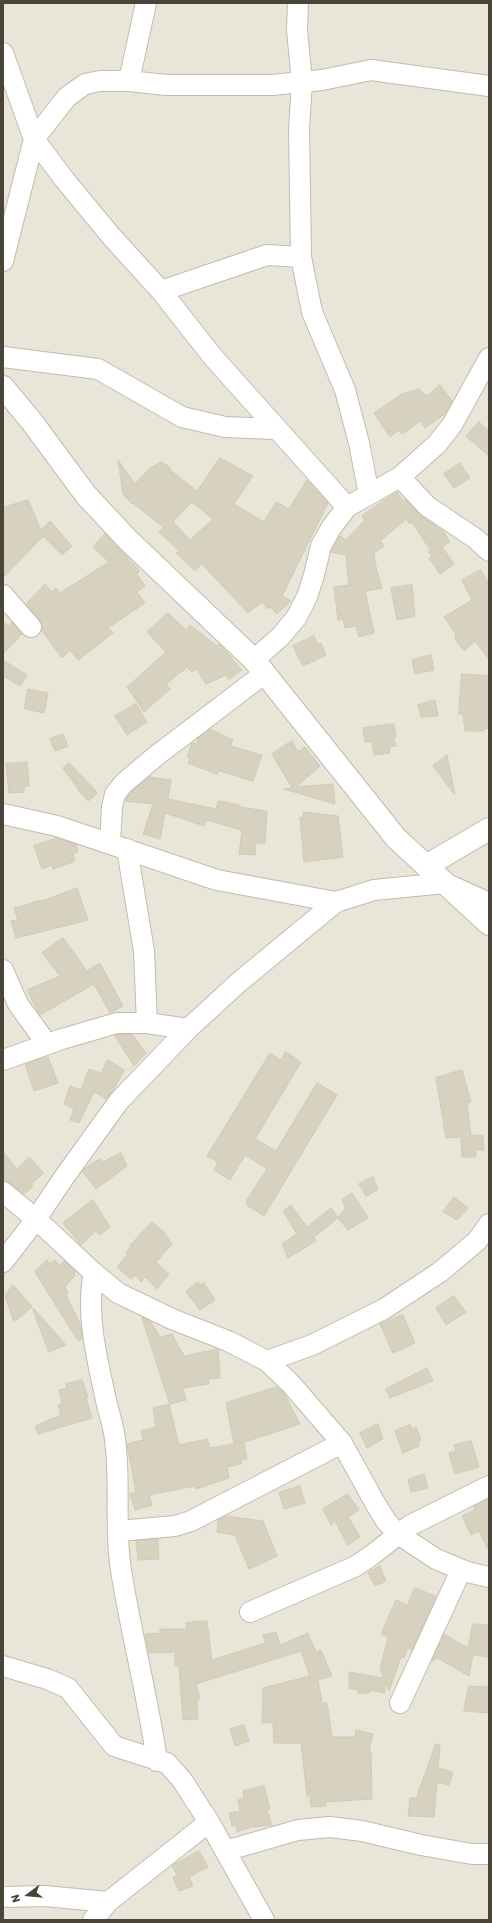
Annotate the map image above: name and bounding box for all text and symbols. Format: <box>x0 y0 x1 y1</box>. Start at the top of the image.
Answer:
north arrow <box>8 1875 48 1915</box>
text: N <box>9 1893 23 1904</box>

